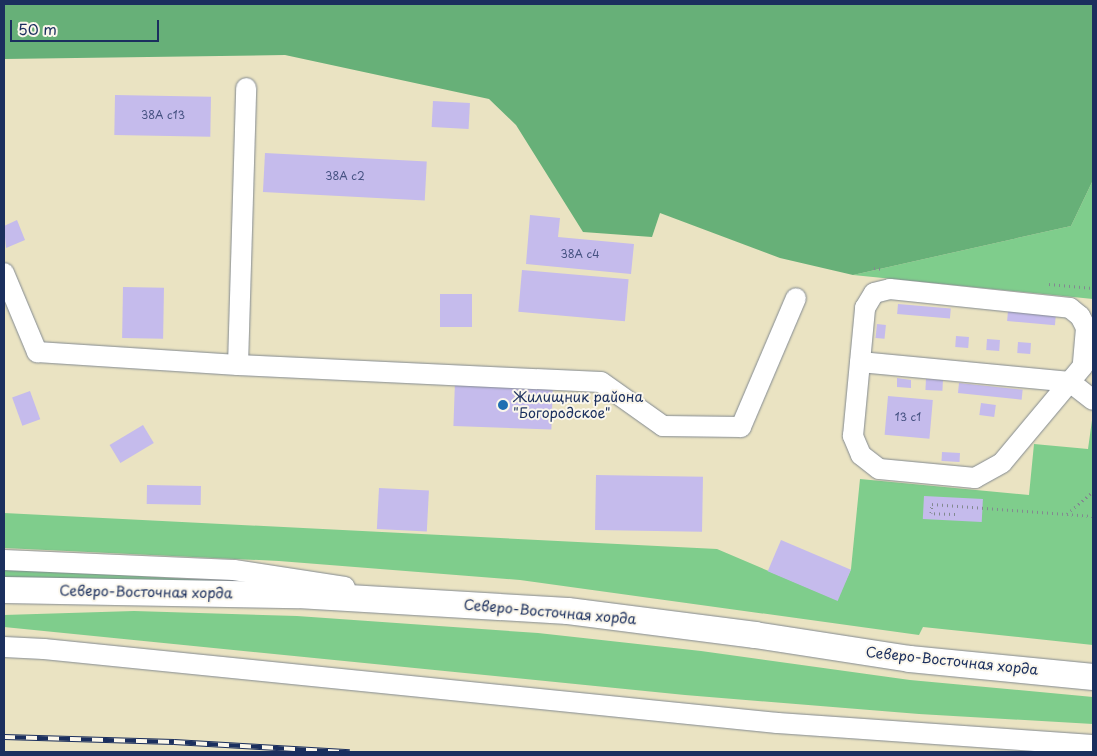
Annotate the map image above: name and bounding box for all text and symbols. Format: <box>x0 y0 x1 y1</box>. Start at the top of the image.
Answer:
scale bar <box>12 10 161 42</box>
text: 50 m <box>18 17 57 40</box>
house number: 38А с13 <box>141 108 185 122</box>
house number: 38А с2 <box>325 169 365 183</box>
house number: 38А с4 <box>560 247 600 261</box>
place label: Жилищник района "Богородское" <box>513 389 644 422</box>
marker: Жилищник района "Богородское" <box>497 399 509 411</box>
house number: 13 с1 <box>895 410 921 424</box>
street label: Северо-Восточная хорда <box>59 582 233 602</box>
street label: Северо-Восточная хорда <box>463 596 637 628</box>
street label: Северо-Восточная хорда <box>865 644 1039 678</box>

